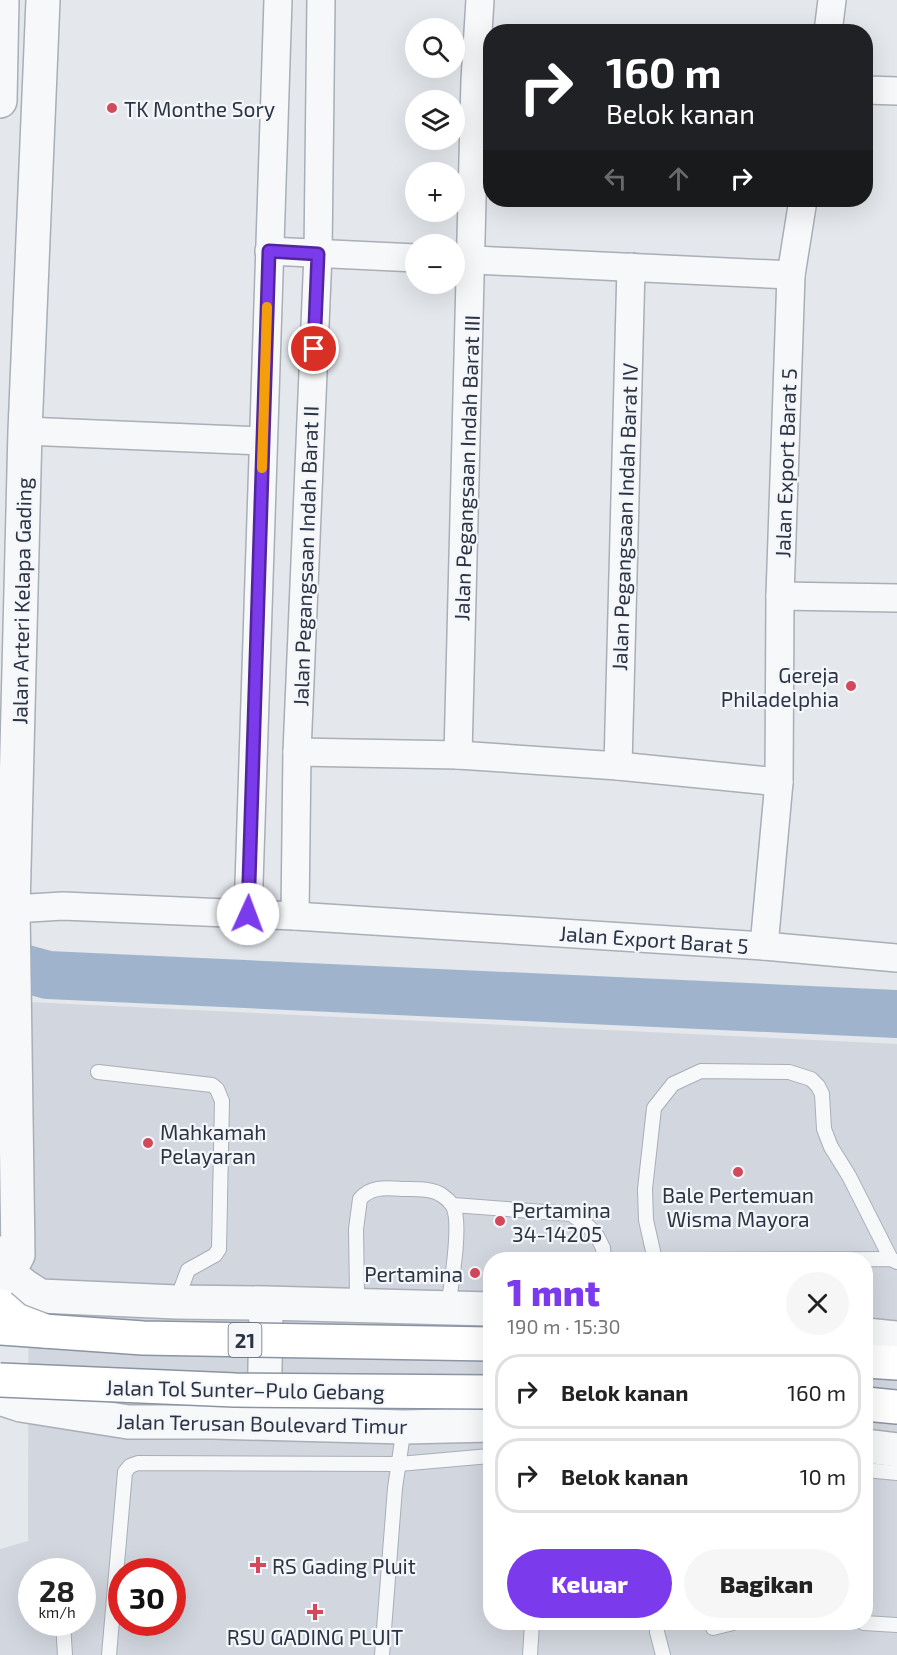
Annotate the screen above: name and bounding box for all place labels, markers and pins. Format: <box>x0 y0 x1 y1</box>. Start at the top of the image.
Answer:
place label: TK Monthe Sory <box>124 96 275 121</box>
marker: TK Monthe Sory <box>105 101 119 115</box>
pin <box>288 323 339 374</box>
place label: Gereja Philadelphia <box>721 662 839 711</box>
marker: Gereja Philadelphia <box>844 679 858 693</box>
place label: Mahkamah Pelayaran <box>160 1119 267 1168</box>
marker: Mahkamah Pelayaran <box>141 1136 155 1150</box>
marker: Bale Pertemuan Wisma Mayora <box>731 1165 745 1179</box>
place label: Bale Pertemuan Wisma Mayora <box>662 1182 814 1231</box>
place label: Pertamina 34-14205 <box>512 1197 611 1246</box>
marker: Pertamina 34-14205 <box>493 1214 507 1228</box>
place label: Pertamina <box>364 1261 463 1286</box>
marker: Pertamina <box>468 1266 482 1280</box>
place label: RS Gading Pluit <box>272 1553 416 1578</box>
marker: RS Gading Pluit <box>249 1556 267 1574</box>
marker: RSU GADING PLUIT <box>306 1603 324 1621</box>
place label: RSU GADING PLUIT <box>227 1624 403 1649</box>

